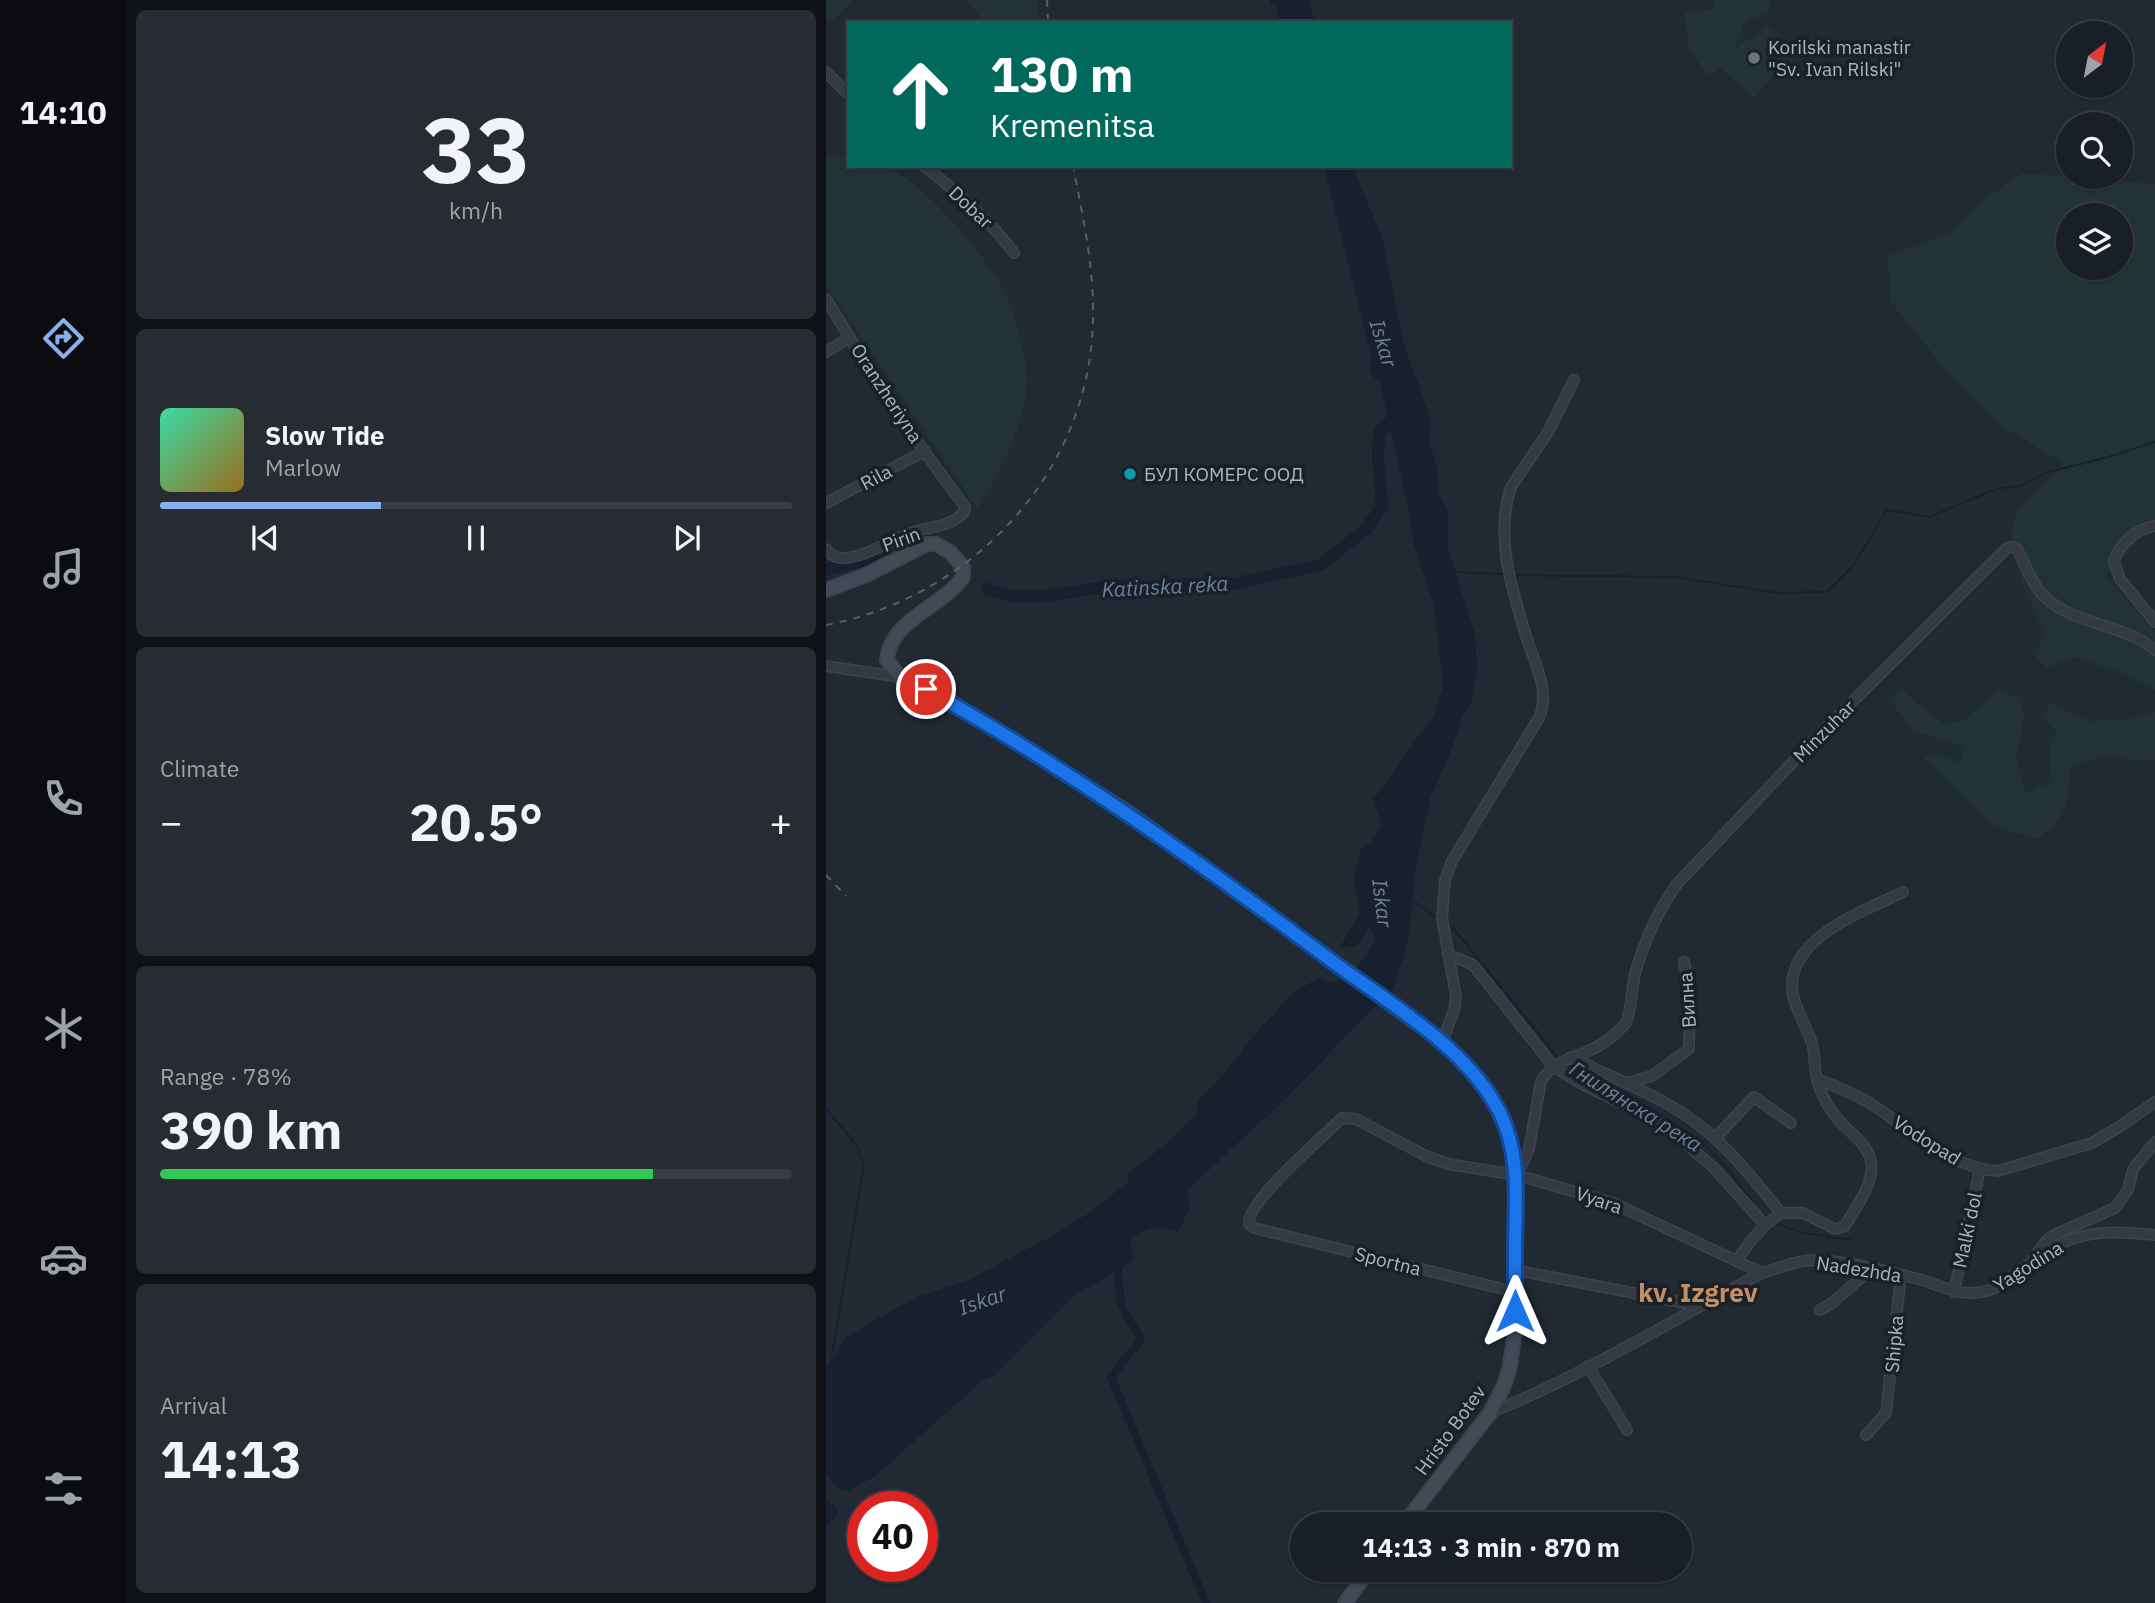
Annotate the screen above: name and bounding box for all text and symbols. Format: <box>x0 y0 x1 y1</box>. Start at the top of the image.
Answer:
north arrow <box>2056 21 2133 98</box>
map controls <box>2056 21 2133 280</box>
place label: Korilski manastir "Sv. Ivan Rilski" <box>1768 35 1911 81</box>
text: 130 m <box>990 42 1134 105</box>
icon: ahead <box>875 49 966 140</box>
marker: Korilski manastir "Sv. Ivan Rilski" <box>1746 50 1762 66</box>
text: 33 <box>421 90 531 208</box>
text: 14:10 <box>19 91 107 133</box>
text: Kremenitsa <box>990 104 1155 146</box>
button: search <box>2056 112 2133 189</box>
street label: Dobar <box>944 181 998 233</box>
text: km/h <box>449 195 503 225</box>
button: layers <box>2056 203 2133 280</box>
icon: directions <box>39 314 88 363</box>
water label: Iskar <box>1364 316 1405 372</box>
street label: Oranzheriyna <box>846 339 928 447</box>
text: Slow Tide <box>265 418 385 452</box>
text: Marlow <box>265 452 341 482</box>
street label: Rila <box>856 459 896 495</box>
place label: БУЛ КОМЕРС ООД <box>1144 462 1304 486</box>
marker: БУЛ КОМЕРС ООД <box>1122 466 1138 482</box>
icon: previous <box>246 519 284 557</box>
icon: pause <box>457 519 495 557</box>
icon: next <box>668 519 706 557</box>
street label: Pirin <box>879 521 923 557</box>
icon: music <box>39 544 88 593</box>
water label: Katinska reka <box>1101 569 1229 603</box>
pin <box>896 659 956 719</box>
icon: arrive <box>907 670 945 708</box>
street label: Minzuhar <box>1788 695 1860 767</box>
text: Climate <box>160 753 239 783</box>
icon: phone <box>39 774 88 823</box>
text: 20.5° <box>409 788 543 855</box>
text: − <box>160 797 183 846</box>
text: + <box>769 797 792 846</box>
water label: Iskar <box>1366 877 1400 930</box>
street label: Вилна <box>1673 971 1701 1029</box>
icon: climate <box>39 1004 88 1053</box>
water label: Гнилянска река <box>1564 1054 1708 1158</box>
text: Range · 78% <box>160 1061 292 1091</box>
text: 390 km <box>160 1096 342 1163</box>
street label: Vodopad <box>1889 1110 1965 1170</box>
street label: Vyara <box>1572 1181 1626 1219</box>
street label: Malki dol <box>1947 1190 1987 1270</box>
icon: car <box>39 1234 88 1283</box>
street label: Yagodina <box>1989 1235 2067 1297</box>
street label: Sportna <box>1352 1241 1424 1281</box>
street label: Nadezhda <box>1815 1250 1903 1288</box>
position arrow <box>1478 1274 1552 1348</box>
district label: kv. Izgrev <box>1638 1275 1758 1309</box>
water label: Iskar <box>955 1278 1011 1321</box>
street label: Shipka <box>1880 1314 1908 1374</box>
street label: Hristo Botev <box>1409 1380 1491 1480</box>
text: Arrival <box>160 1390 227 1420</box>
text: 14:13 <box>160 1425 302 1492</box>
icon: filters <box>39 1464 88 1513</box>
speed limit sign: 40 <box>847 1491 938 1582</box>
text: 14:13 · 3 min · 870 m <box>1362 1530 1620 1564</box>

